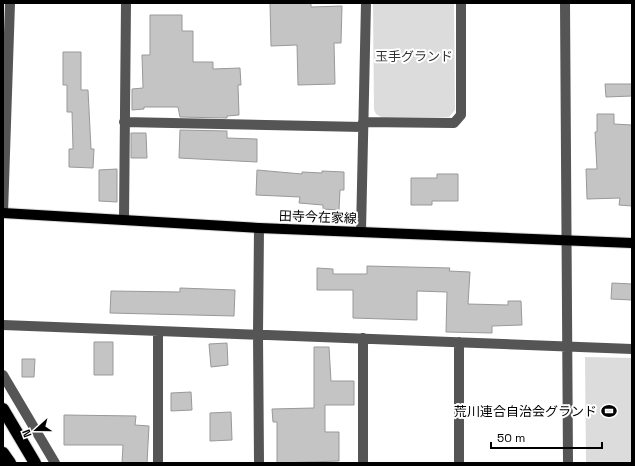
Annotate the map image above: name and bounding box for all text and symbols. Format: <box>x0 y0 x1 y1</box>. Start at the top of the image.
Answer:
park label: 玉手グランド <box>375 48 453 65</box>
street label: 田寺今在家線 <box>279 207 357 227</box>
sports icon: 荒川連合自治会グランド <box>600 402 618 420</box>
place label: 荒川連合自治会グランド <box>454 403 597 420</box>
north arrow <box>16 410 56 450</box>
scale bar <box>491 424 602 450</box>
text: N <box>19 428 35 440</box>
text: 50 m <box>497 430 525 446</box>

